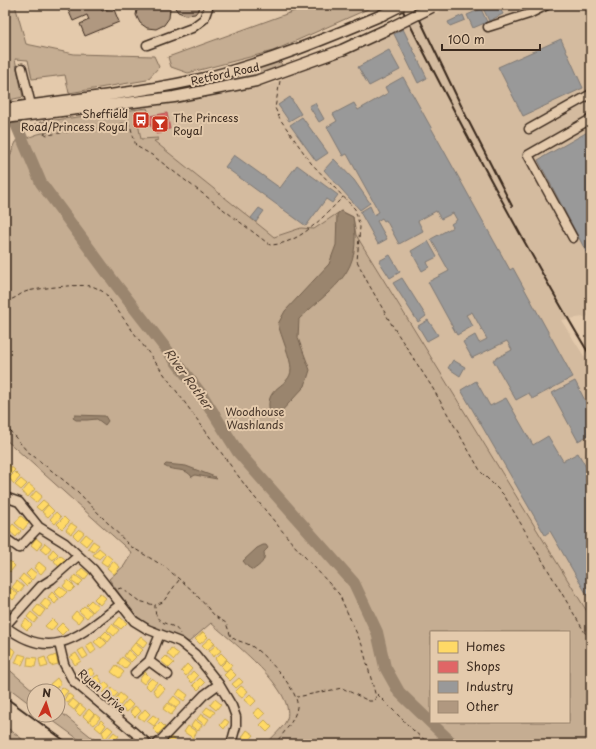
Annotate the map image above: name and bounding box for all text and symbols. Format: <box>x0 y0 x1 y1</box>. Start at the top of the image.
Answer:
scale bar <box>442 26 540 52</box>
text: 100 m <box>448 30 485 48</box>
street label: Retford Road <box>189 58 261 89</box>
place label: Sheffield Road/Princess Royal <box>21 105 128 135</box>
place label: The Princess Royal <box>173 109 238 139</box>
bus stop icon: Sheffield Road/Princess Royal <box>131 110 151 130</box>
bar icon: The Princess Royal <box>150 114 170 134</box>
water label: River Rother <box>161 344 219 415</box>
park label: Woodhouse Washlands <box>225 403 285 433</box>
legend <box>430 631 570 723</box>
text: Homes <box>466 637 505 655</box>
text: Shops <box>466 657 501 675</box>
street label: Ryan Drive <box>75 664 130 717</box>
text: Industry <box>466 677 514 695</box>
north arrow <box>26 683 66 723</box>
text: N <box>42 684 52 701</box>
text: Other <box>466 697 499 715</box>

